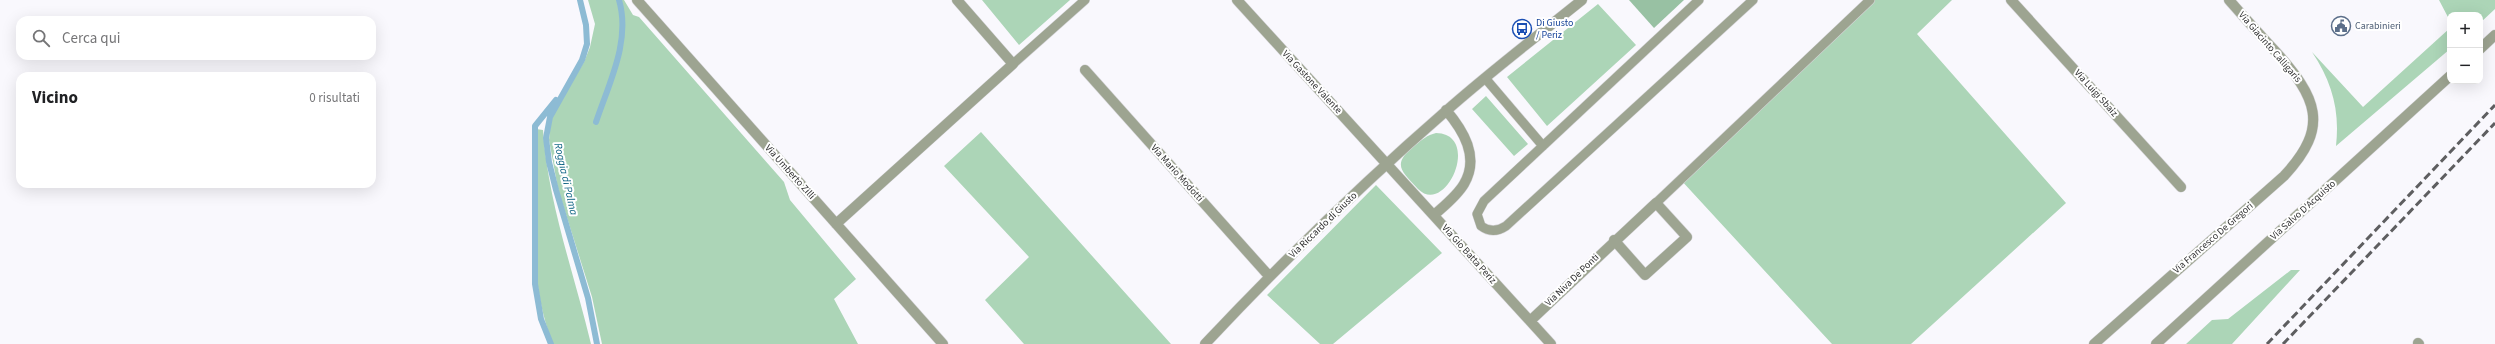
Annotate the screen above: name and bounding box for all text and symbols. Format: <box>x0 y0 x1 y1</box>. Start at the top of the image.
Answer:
street label: Via Giacinto Calligaris <box>2235 9 2305 85</box>
map controls <box>2447 12 2483 84</box>
button: + <box>2447 12 2483 48</box>
public building icon: Carabinieri <box>2330 15 2352 37</box>
search box <box>16 16 376 60</box>
place label: Di Giusto / Periz <box>1536 16 1573 42</box>
bus stop icon: Di Giusto / Periz <box>1511 18 1533 40</box>
place label: Carabinieri <box>2355 19 2401 33</box>
icon: search <box>30 27 52 49</box>
text: Cerca qui <box>62 28 121 49</box>
street label: Via Gastone Valente <box>1279 47 1345 117</box>
button: − <box>2447 48 2483 84</box>
street label: Via Luigi Sbaiz <box>2071 66 2121 120</box>
text: Vicino <box>32 86 78 110</box>
text: 0 risultati <box>309 89 360 107</box>
water label: Roggia di Palma <box>550 141 582 217</box>
street label: Via Mario Modotti <box>1147 141 1207 205</box>
street label: Via Umberto Zilli <box>762 142 818 202</box>
street label: Via Salvo D'Acquisto <box>2267 177 2339 243</box>
street label: Via Riccardo di Giusto <box>1286 189 1360 261</box>
street label: Via Francesco De Gregori <box>2170 199 2256 277</box>
street label: Via Gio Batta Periz <box>1439 221 1499 287</box>
street label: Via Niva De Ponti <box>1542 251 1602 309</box>

